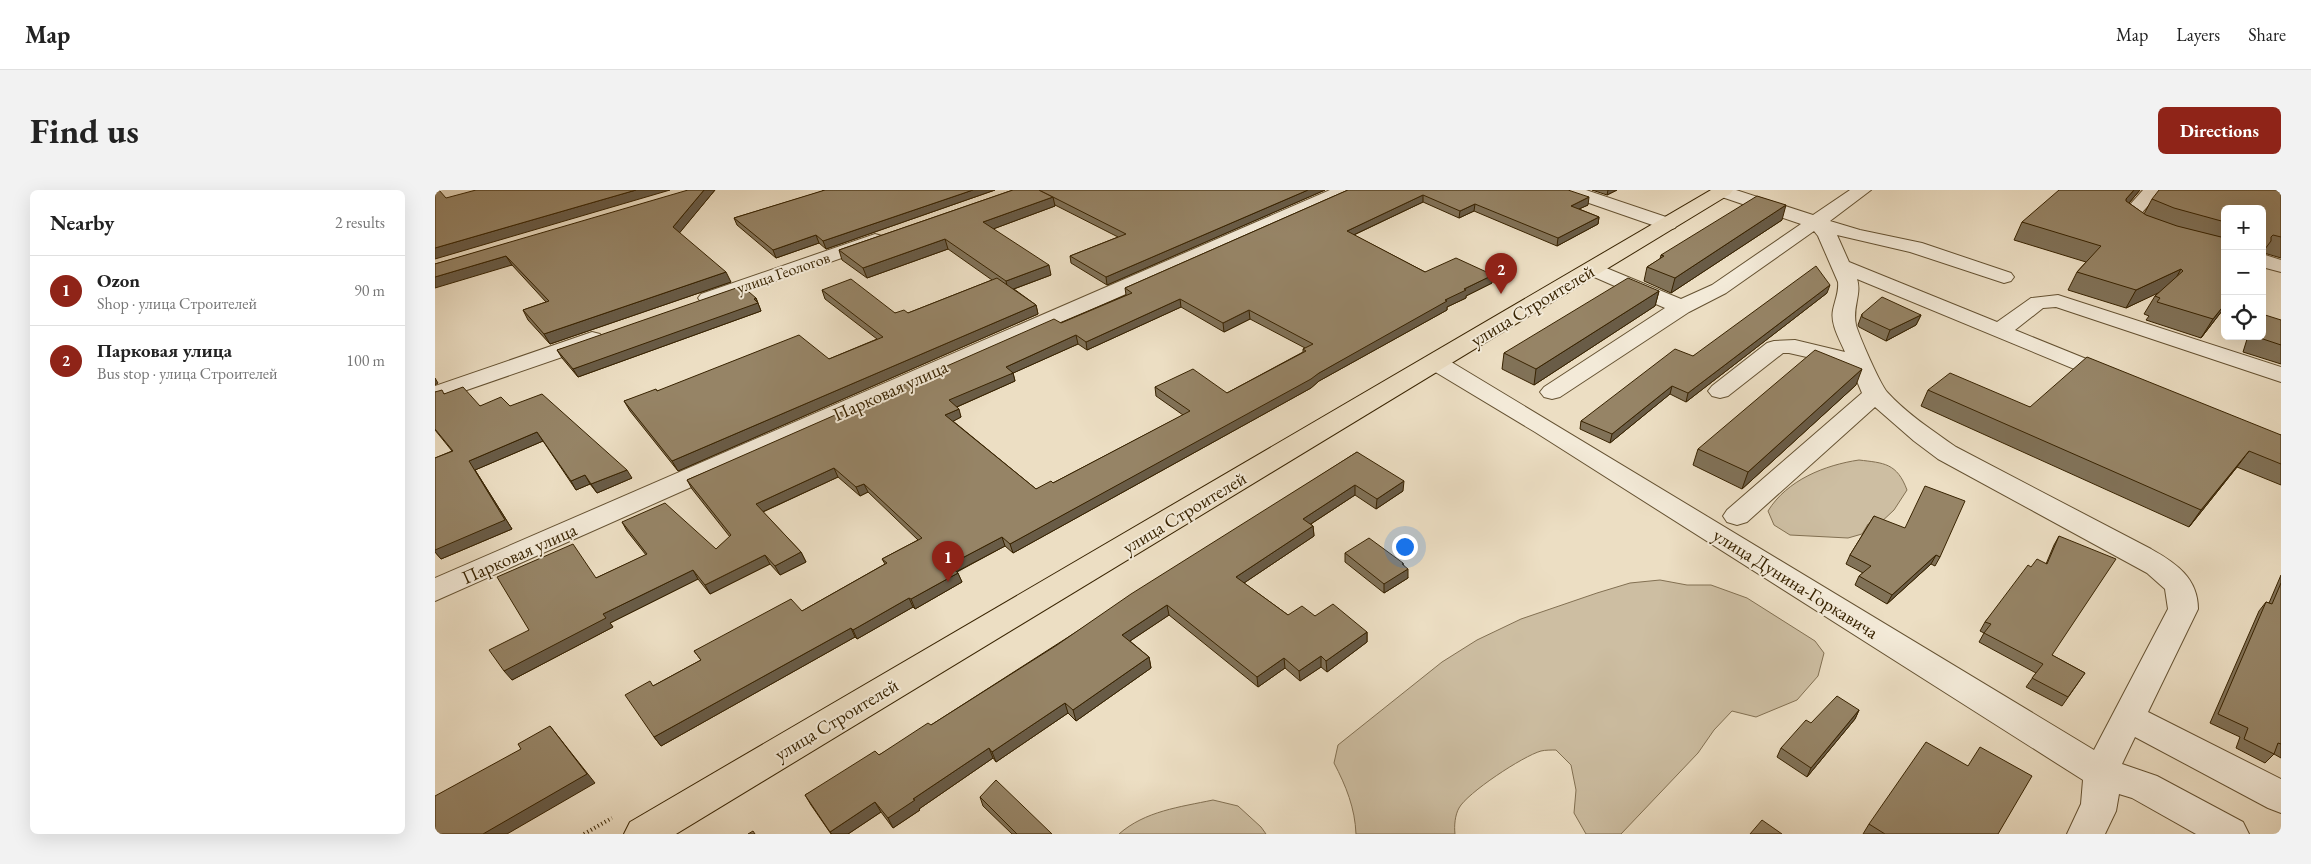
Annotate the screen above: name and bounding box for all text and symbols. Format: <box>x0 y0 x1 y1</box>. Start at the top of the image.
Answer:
text: Map <box>25 19 70 50</box>
text: Map <box>2116 23 2148 46</box>
text: Layers <box>2176 23 2220 46</box>
text: Share <box>2248 23 2286 46</box>
button: Directions <box>2158 107 2281 154</box>
text: Find us <box>30 108 139 153</box>
map controls <box>2221 205 2266 340</box>
button: + <box>2221 205 2266 250</box>
text: Nearby <box>50 209 114 236</box>
text: 2 results <box>335 212 385 233</box>
street label: улица Геологов <box>734 247 833 298</box>
button: − <box>2221 250 2266 295</box>
pin: 2 <box>1485 253 1517 294</box>
street label: улица Строителей <box>1466 259 1599 352</box>
text: Ozon <box>97 268 140 293</box>
text: 1 <box>62 280 70 301</box>
text: 90 m <box>354 280 385 301</box>
text: Shop · улица Строителей <box>97 293 257 314</box>
button: locate <box>2221 295 2266 340</box>
text: Парковая улица <box>97 338 232 363</box>
text: 2 <box>62 350 70 371</box>
text: 100 m <box>346 350 385 371</box>
street label: Парковая улица <box>829 354 952 427</box>
text: Bus stop · улица Строителей <box>97 363 278 384</box>
street label: улица Строителей <box>1118 466 1251 559</box>
street label: Парковая улица <box>458 517 581 590</box>
street label: улица Дунина-Горкавича <box>1708 522 1883 645</box>
your location <box>1392 534 1418 560</box>
pin: 1 <box>932 541 964 582</box>
street label: улица Строителей <box>770 673 903 766</box>

